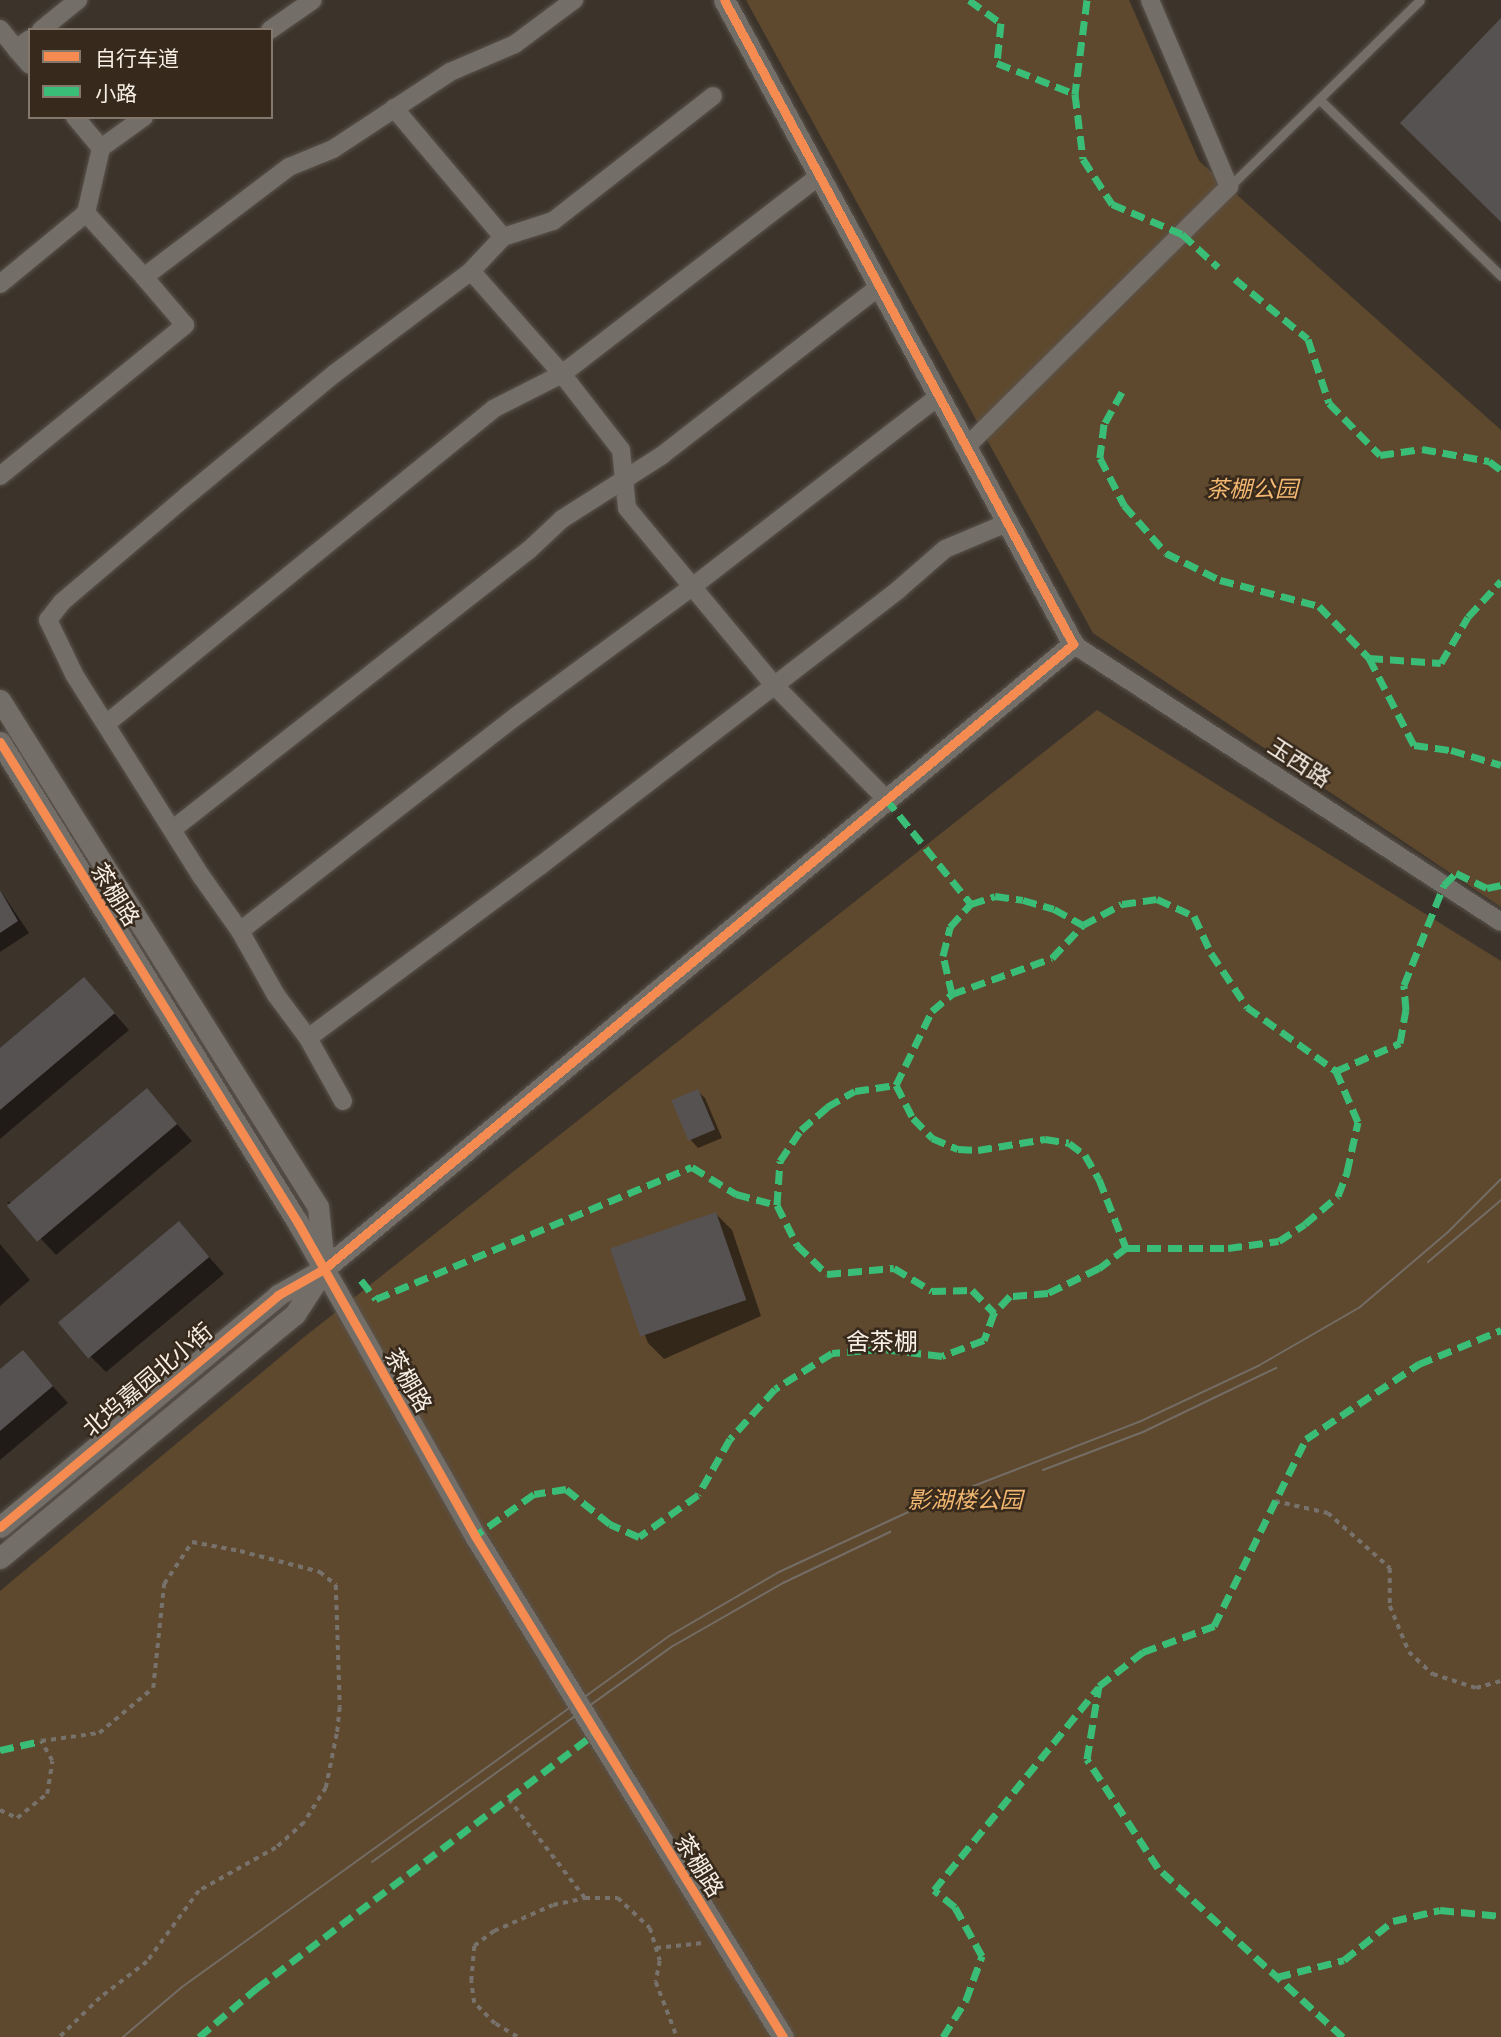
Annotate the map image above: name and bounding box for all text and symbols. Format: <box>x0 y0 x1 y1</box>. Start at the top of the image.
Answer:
legend <box>28 28 273 119</box>
text: 自行车道 <box>95 43 179 71</box>
text: 小路 <box>95 78 137 106</box>
park label: 茶棚公园 <box>1206 474 1298 502</box>
street label: 玉西路 <box>1264 732 1336 792</box>
street label: 茶棚路 <box>86 857 146 931</box>
street label: 北坞嘉园北小街 <box>76 1317 218 1441</box>
district label: 舍茶棚 <box>846 1327 918 1355</box>
street label: 茶棚路 <box>380 1343 438 1417</box>
park label: 影湖楼公园 <box>908 1485 1022 1513</box>
street label: 茶棚路 <box>670 1828 730 1902</box>

